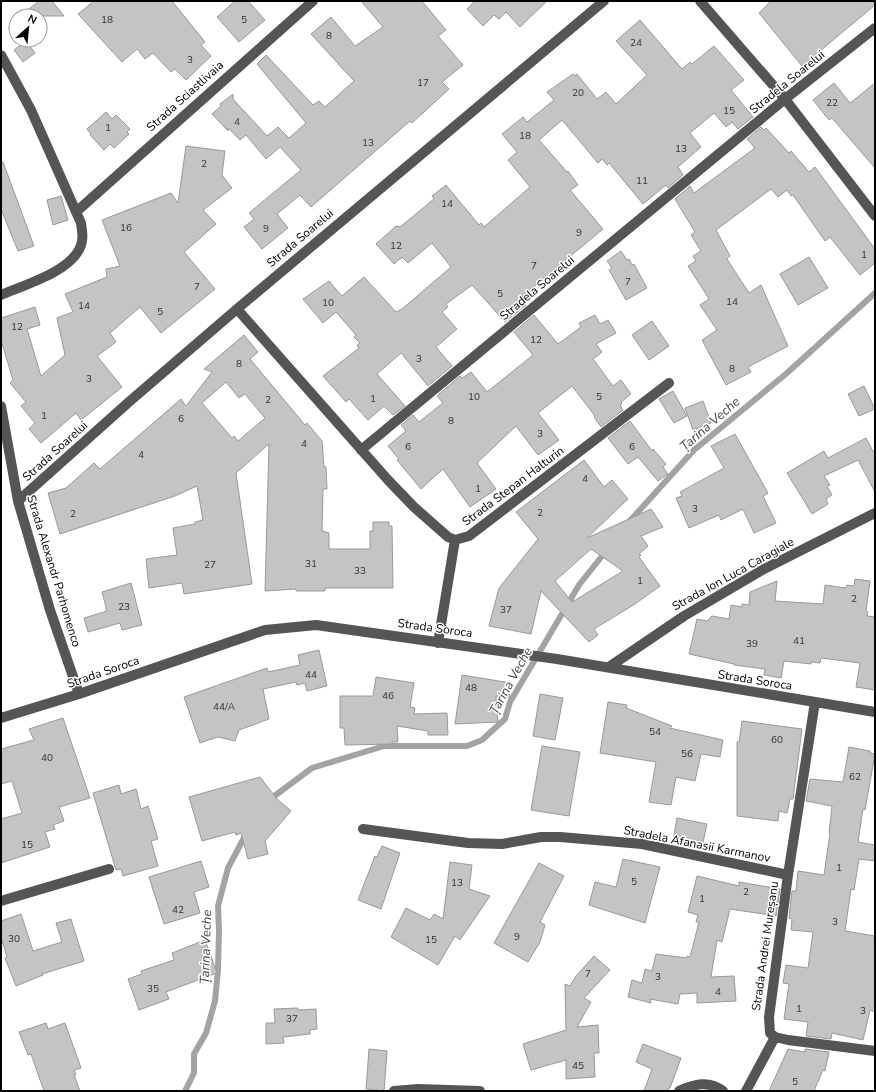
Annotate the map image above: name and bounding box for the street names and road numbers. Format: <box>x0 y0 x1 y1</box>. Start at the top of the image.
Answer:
street label: Stradela Soarelui <box>746 47 828 117</box>
street label: Strada Sciastlivaia <box>143 57 227 135</box>
street label: Strada Soarelui <box>263 205 337 271</box>
street label: Stradela Soarelui <box>496 252 578 324</box>
street label: Strada Soarelui <box>19 417 91 485</box>
street label: Strada Stepan Halturin <box>459 442 567 530</box>
street label: Strada Alexandr Parhomenco <box>23 493 85 649</box>
street label: Strada Ion Luca Caragiale <box>669 534 797 614</box>
street label: Strada Soroca <box>397 615 473 641</box>
street label: Strada Soroca <box>65 652 141 692</box>
street label: Strada Soroca <box>717 666 793 694</box>
street label: Stradela Afanasii Karmanov <box>622 822 773 866</box>
street label: Strada Andrei Mureșanu <box>748 880 782 1012</box>

